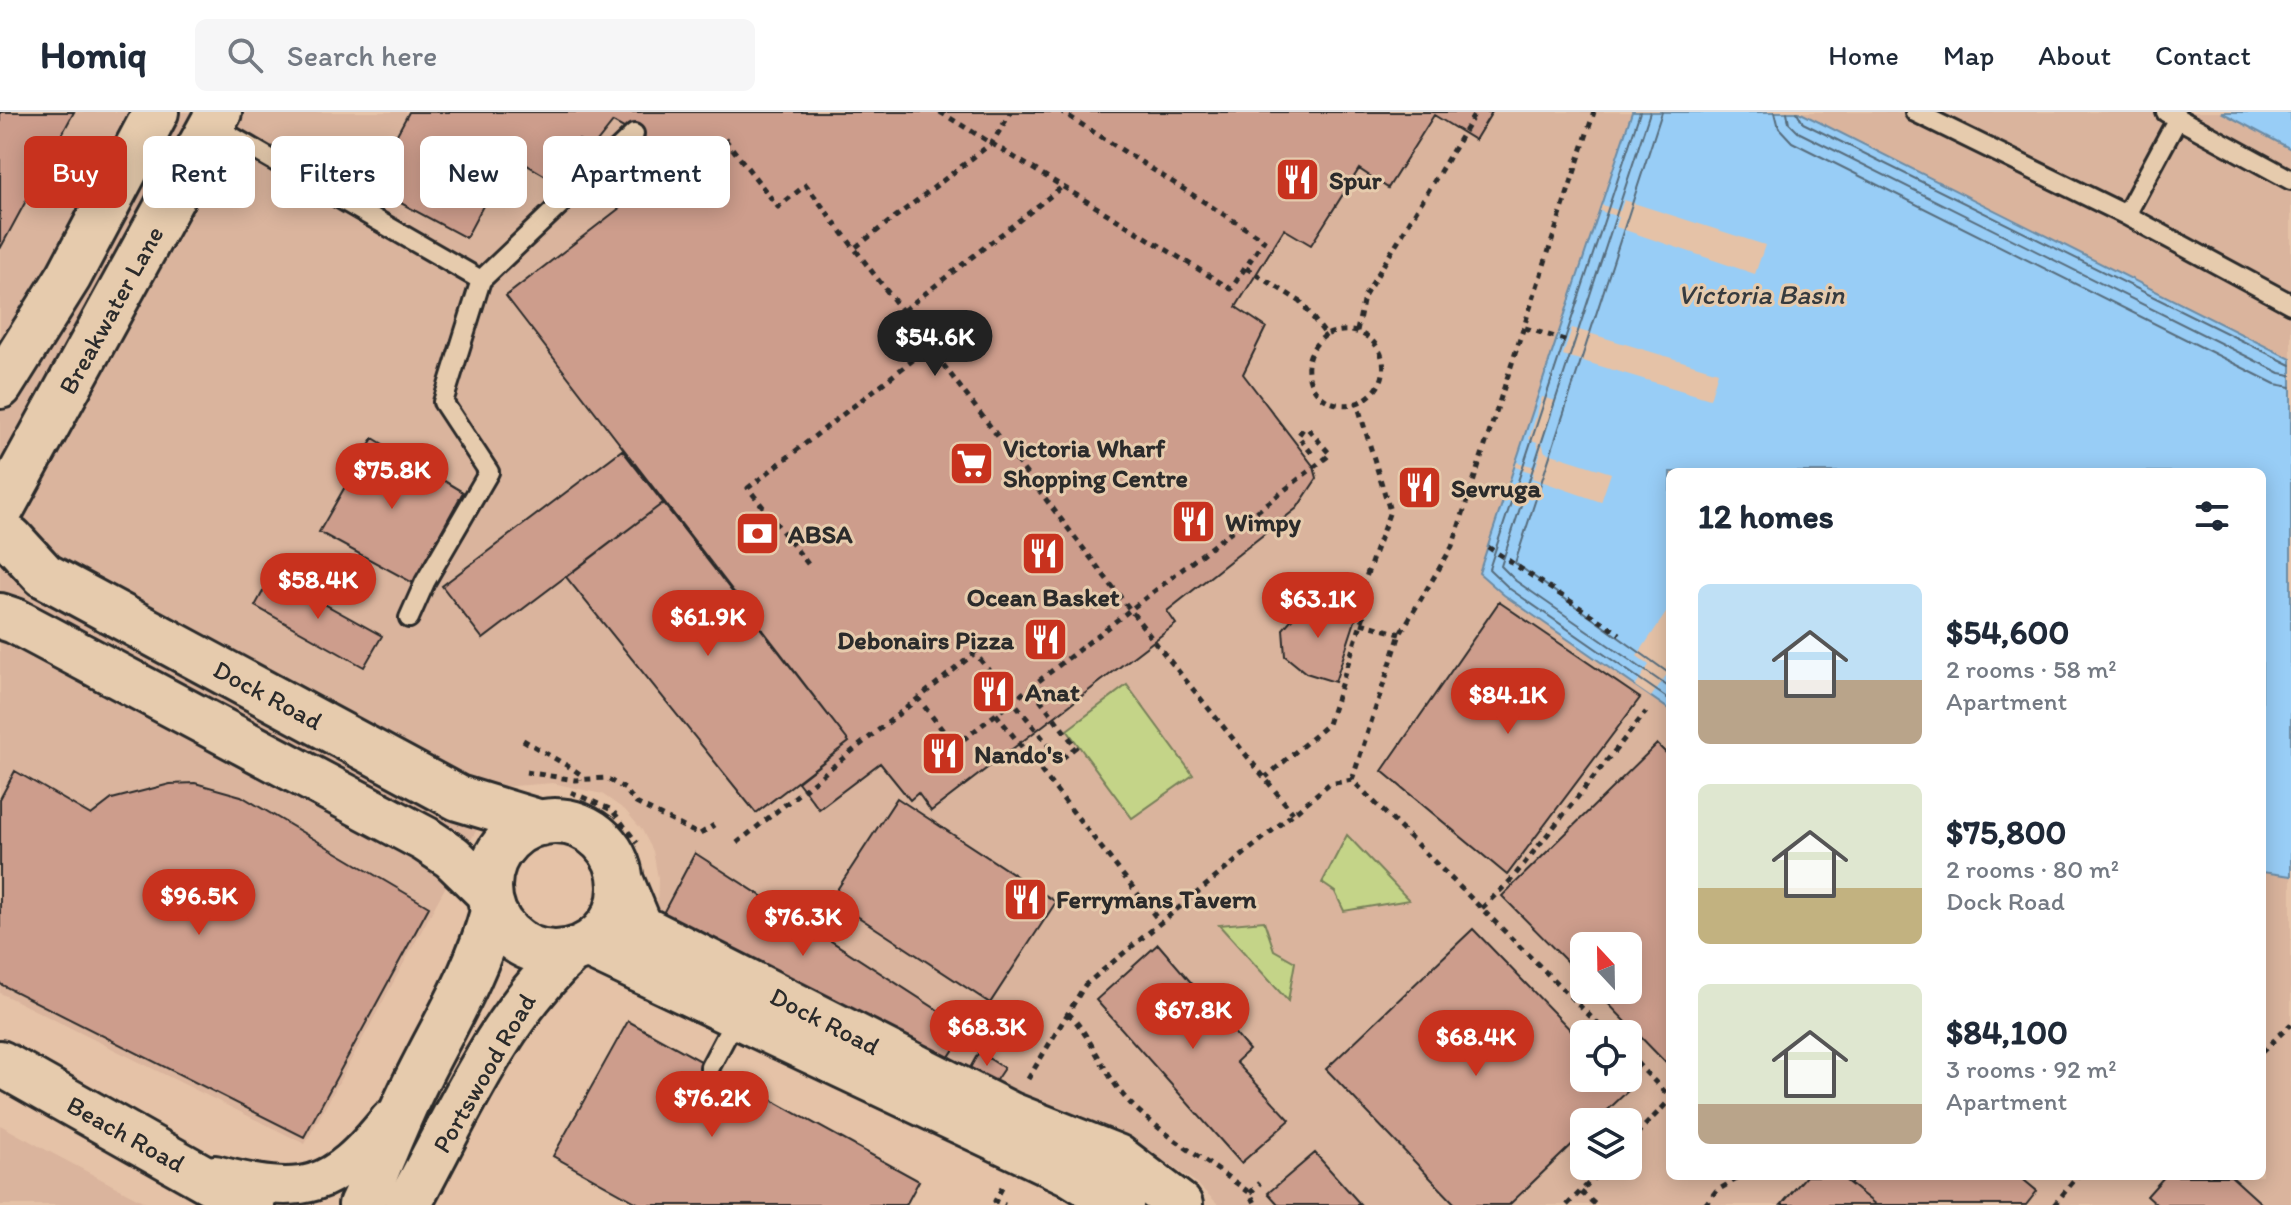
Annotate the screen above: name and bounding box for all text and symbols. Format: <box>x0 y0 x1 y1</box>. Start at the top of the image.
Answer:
search box <box>195 19 755 91</box>
text: Homiq <box>40 32 147 78</box>
icon: search <box>223 33 267 77</box>
text: Search here <box>287 37 437 74</box>
text: Home <box>1828 38 1899 72</box>
text: Map <box>1943 38 1994 72</box>
text: About <box>2038 38 2111 72</box>
text: Contact <box>2155 38 2251 72</box>
chip: Buy <box>24 136 127 208</box>
chip: Rent <box>143 136 255 208</box>
chip: Filters <box>271 136 404 208</box>
chip: New <box>420 136 527 208</box>
chip: Apartment <box>543 136 730 208</box>
restaurant icon: Spur <box>1274 156 1322 204</box>
place label: Spur <box>1329 164 1383 196</box>
street label: Breakwater Lane <box>51 220 171 400</box>
water label: Victoria Basin <box>1678 277 1845 311</box>
pin: $54.6K <box>870 310 1000 378</box>
text: $54.6K <box>895 320 975 352</box>
place label: Victoria Wharf Shopping Centre <box>1003 432 1188 494</box>
supermarket icon: Victoria Wharf Shopping Centre <box>948 439 996 487</box>
pin: $75.8K <box>327 443 457 511</box>
text: $75.8K <box>354 453 431 485</box>
restaurant icon: Sevruga <box>1396 464 1444 512</box>
place label: Sevruga <box>1451 472 1541 504</box>
icon: filters <box>2190 494 2234 538</box>
text: 12 homes <box>1698 496 1834 537</box>
restaurant icon: Wimpy <box>1170 498 1218 546</box>
place label: Wimpy <box>1225 506 1302 538</box>
bank icon: ABSA <box>733 510 781 558</box>
place label: ABSA <box>787 518 853 550</box>
restaurant icon: Ocean Basket <box>1019 530 1067 578</box>
pin: $58.4K <box>253 553 383 621</box>
text: $58.4K <box>278 563 358 595</box>
pin: $63.1K <box>1253 572 1383 640</box>
place label: Ocean Basket <box>966 581 1120 613</box>
text: $63.1K <box>1280 582 1356 614</box>
pin: $61.9K <box>643 590 773 658</box>
text: $61.9K <box>670 600 746 632</box>
text: $54,600 <box>1946 612 2069 653</box>
restaurant icon: Debonairs Pizza <box>1021 616 1069 664</box>
icon: home <box>1762 616 1858 712</box>
place label: Debonairs Pizza <box>837 624 1015 656</box>
street label: Dock Road <box>208 653 328 737</box>
text: 2 rooms · 58 m² <box>1946 653 2117 685</box>
restaurant icon: Anat <box>970 668 1018 716</box>
pin: $84.1K <box>1443 668 1573 736</box>
place label: Anat <box>1024 676 1080 708</box>
text: $84.1K <box>1469 678 1547 710</box>
text: Apartment <box>1946 685 2067 717</box>
restaurant icon: Nando's <box>919 730 967 778</box>
place label: Nando's <box>974 738 1064 770</box>
text: $75,800 <box>1946 812 2067 853</box>
icon: home <box>1762 816 1858 912</box>
text: 2 rooms · 80 m² <box>1946 853 2119 885</box>
pin: $96.5K <box>134 869 264 937</box>
restaurant icon: Ferrymans Tavern <box>1001 875 1049 923</box>
text: $96.5K <box>160 879 238 911</box>
place label: Ferrymans Tavern <box>1056 883 1257 915</box>
text: Dock Road <box>1946 885 2065 917</box>
pin: $76.3K <box>738 890 868 958</box>
text: $76.3K <box>764 900 842 932</box>
north arrow <box>1570 932 1642 1004</box>
map controls <box>1570 932 1642 1180</box>
street label: Dock Road <box>765 980 885 1062</box>
pin: $67.8K <box>1128 983 1258 1051</box>
street label: Portswood Road <box>425 988 543 1158</box>
text: $67.8K <box>1154 993 1232 1025</box>
pin: $68.3K <box>922 1000 1052 1068</box>
text: $68.3K <box>948 1010 1026 1042</box>
pin: $68.4K <box>1411 1010 1541 1078</box>
text: $84,100 <box>1946 1012 2068 1053</box>
icon: home <box>1762 1016 1858 1112</box>
text: $68.4K <box>1436 1020 1516 1052</box>
button: locate <box>1570 1020 1642 1092</box>
text: 3 rooms · 92 m² <box>1946 1053 2117 1085</box>
pin: $76.2K <box>647 1071 777 1139</box>
text: $76.2K <box>674 1081 750 1113</box>
text: Apartment <box>1946 1085 2067 1117</box>
street label: Beach Road <box>61 1088 191 1180</box>
button: layers <box>1570 1108 1642 1180</box>

